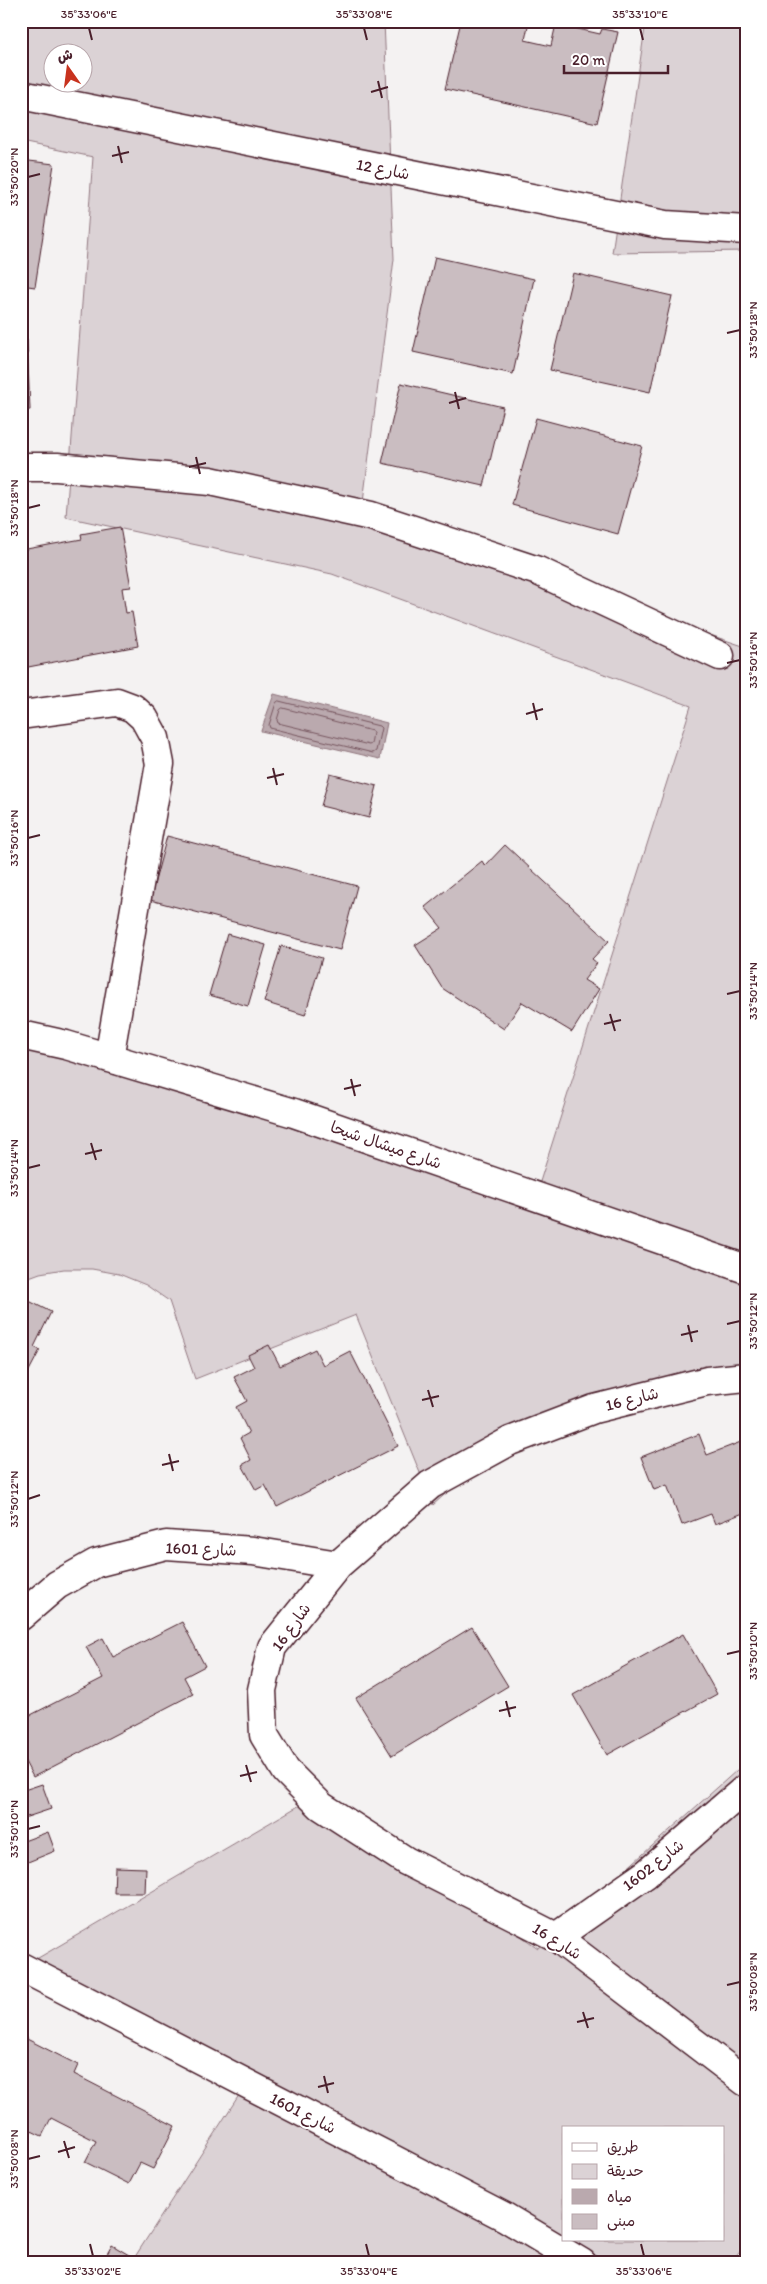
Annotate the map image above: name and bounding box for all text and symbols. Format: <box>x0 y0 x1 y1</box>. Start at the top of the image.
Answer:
text: 35°33'06"E <box>61 7 118 21</box>
text: 35°33'08"E <box>336 7 393 21</box>
text: 35°33'10"E <box>612 7 668 21</box>
north arrow <box>42 42 92 92</box>
scale bar <box>564 42 668 74</box>
text: ش <box>55 46 75 66</box>
text: 20 m <box>572 51 606 69</box>
text: 33°50'20"N <box>7 148 21 206</box>
street label: شارع 12 <box>354 155 411 185</box>
text: 33°50'18"N <box>746 301 760 359</box>
text: 33°50'18"N <box>7 479 21 537</box>
text: 33°50'16"N <box>746 632 760 688</box>
text: 33°50'16"N <box>7 810 21 866</box>
text: 33°50'14"N <box>746 962 760 1020</box>
street label: شارع ميشال شيحا <box>327 1117 444 1175</box>
text: 33°50'14"N <box>7 1139 21 1197</box>
text: 33°50'12"N <box>746 1293 760 1349</box>
street label: شارع 16 <box>603 1383 661 1417</box>
text: 33°50'12"N <box>7 1471 21 1527</box>
street label: شارع 1601 <box>165 1538 237 1562</box>
street label: شارع 16 <box>267 1600 316 1656</box>
text: 33°50'10"N <box>746 1622 760 1680</box>
text: 33°50'10"N <box>7 1800 21 1858</box>
street label: شارع 1602 <box>619 1835 689 1896</box>
street label: شارع 16 <box>528 1919 585 1965</box>
text: 33°50'08"N <box>746 1953 760 2012</box>
street label: شارع 1601 <box>266 2088 339 2139</box>
legend <box>562 2126 724 2242</box>
text: 33°50'08"N <box>7 2130 21 2189</box>
text: طريق <box>607 2138 639 2156</box>
text: حديقة <box>607 2162 644 2180</box>
text: مياه <box>607 2188 632 2206</box>
text: مبنى <box>607 2212 635 2231</box>
text: 35°33'02"E <box>65 2264 122 2278</box>
text: 35°33'04"E <box>340 2264 398 2278</box>
text: 35°33'06"E <box>616 2264 673 2278</box>

